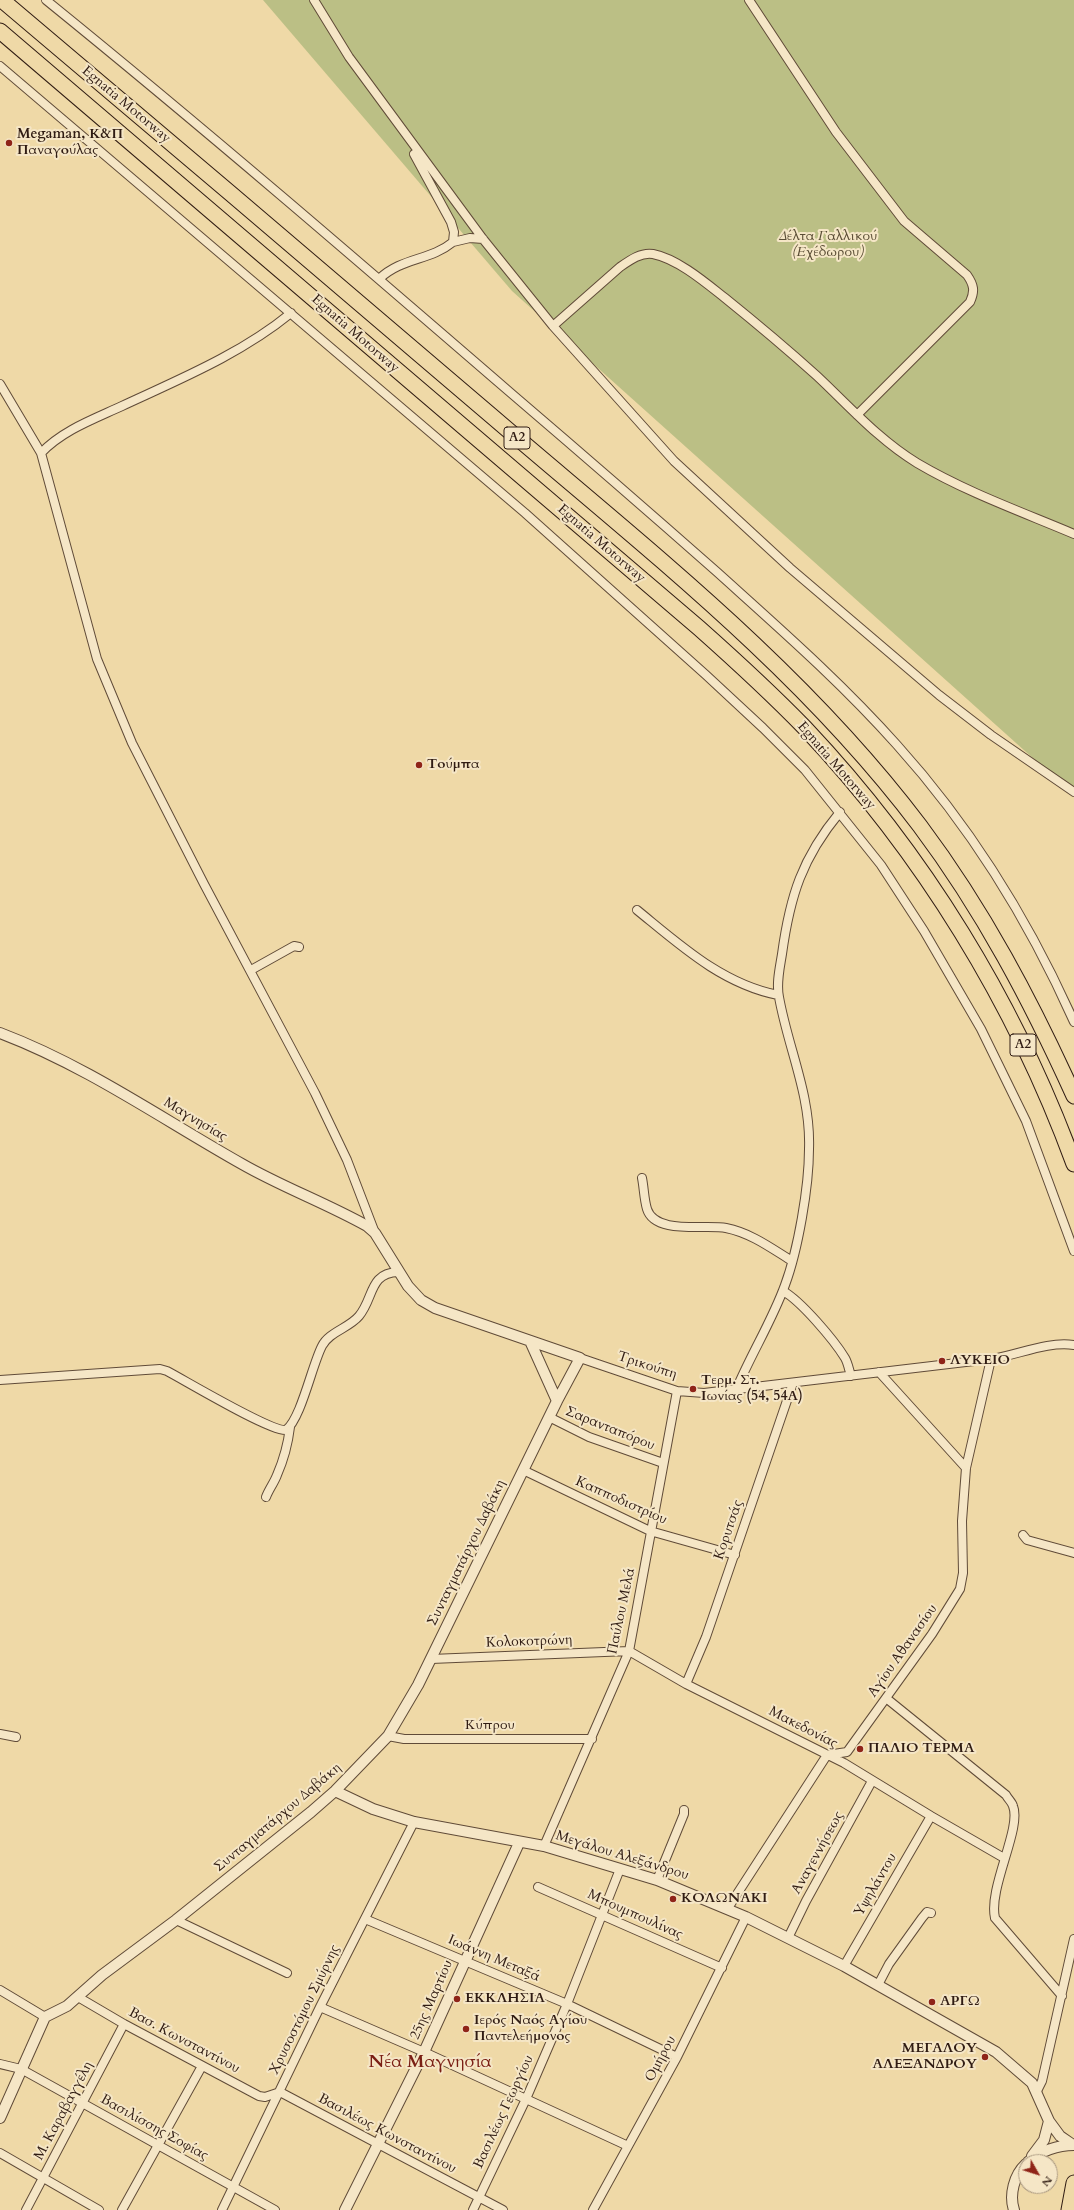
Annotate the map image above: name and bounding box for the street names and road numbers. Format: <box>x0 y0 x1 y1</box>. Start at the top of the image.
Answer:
street label: Egnatia Motorway <box>78 63 174 147</box>
street label: Egnatia Motorway <box>308 291 402 377</box>
road number: Α2 <box>504 427 530 449</box>
street label: Egnatia Motorway <box>554 501 648 587</box>
street label: Egnatia Motorway <box>793 719 879 813</box>
road number: Α2 <box>1010 1034 1036 1056</box>
street label: Μαγνησίας <box>160 1094 230 1146</box>
street label: Τρικούπη <box>615 1348 679 1384</box>
street label: Σαρανταπόρου <box>563 1403 657 1455</box>
street label: Καπποδιστρίου <box>573 1473 669 1529</box>
street label: Συνταγματάρχου Δαβάκη <box>424 1477 510 1629</box>
street label: Κορυτσάς <box>711 1498 747 1562</box>
street label: Παύλου Μελά <box>605 1566 639 1656</box>
street label: Αγίου Αθανασίου <box>865 1601 941 1701</box>
street label: Κολοκοτρώνη <box>486 1632 572 1652</box>
street label: Μακεδονίας <box>766 1703 840 1753</box>
street label: Κύπρου <box>465 1718 515 1734</box>
street label: Συνταγματάρχου Δαβάκη <box>211 1760 345 1876</box>
street label: Αναγεννήσεως <box>788 1809 848 1897</box>
street label: Μεγάλου Αλεξάνδρου <box>553 1828 691 1884</box>
street label: Υψηλάντου <box>851 1850 901 1920</box>
street label: Μπουμπουλίνας <box>585 1886 685 1944</box>
street label: Ιωάννη Μεταξά <box>445 1932 543 1986</box>
street label: Χρυσοστόμου Σμύρνης <box>266 1942 344 2078</box>
street label: 25ης Μαρτίου <box>407 1958 457 2042</box>
street label: Βασ. Κωνσταντίνου <box>126 2005 242 2077</box>
street label: Ομήρου <box>642 2033 680 2085</box>
street label: Βασιλέως Γεωργίου <box>470 2053 538 2171</box>
street label: Μ. Καραβαγγέλη <box>31 2059 97 2163</box>
street label: Βασιλέως Κωνσταντίνου <box>315 2090 459 2178</box>
street label: Βασιλίσσης Σοφίας <box>97 2091 211 2165</box>

